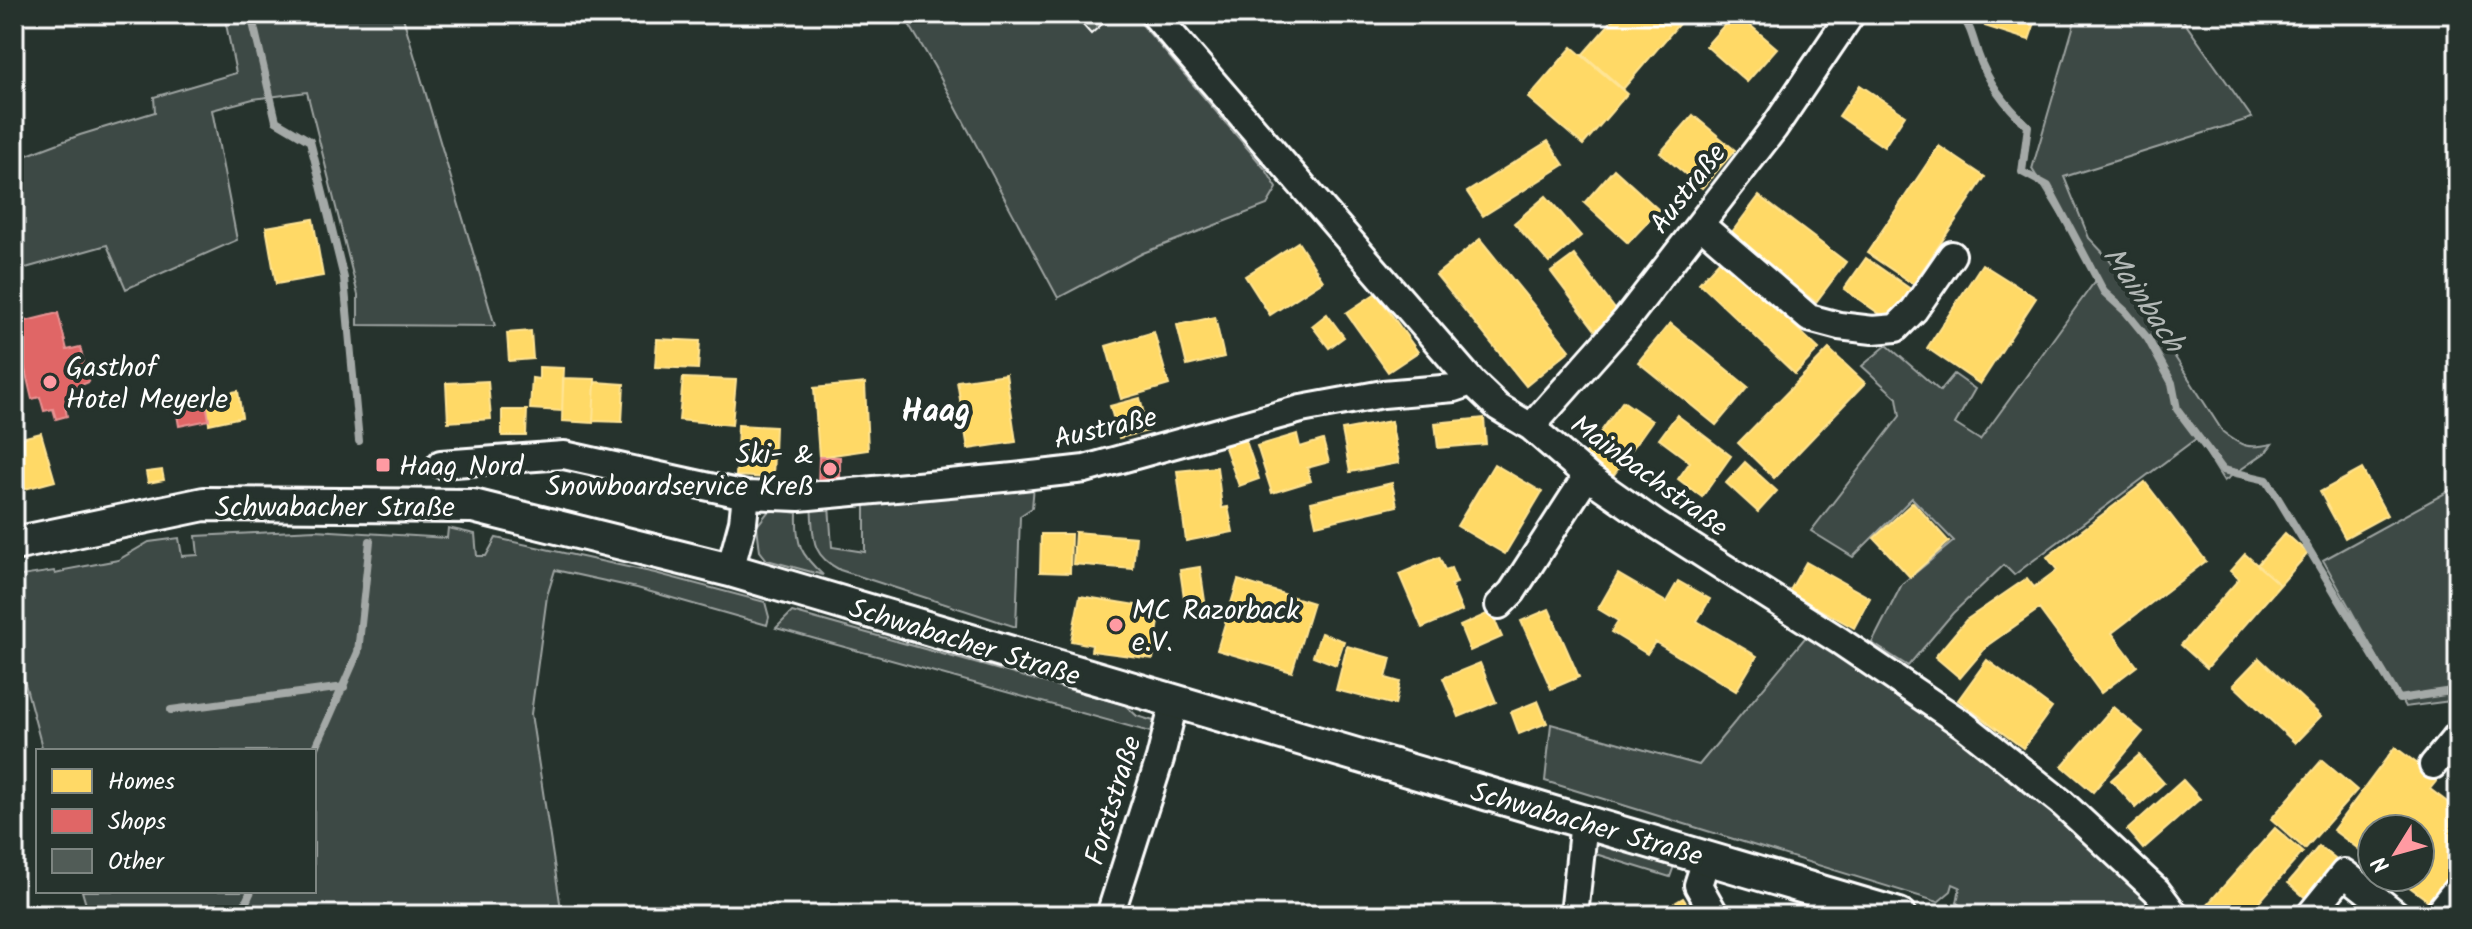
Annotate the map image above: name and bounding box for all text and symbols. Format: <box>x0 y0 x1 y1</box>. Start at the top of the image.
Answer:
street label: Austraße <box>1639 134 1739 245</box>
water label: Mainbach <box>2089 237 2197 366</box>
place label: Gasthof Hotel Meyerle <box>66 346 229 423</box>
marker: Gasthof Hotel Meyerle <box>41 373 59 391</box>
district label: Haag <box>902 387 970 438</box>
street label: Austraße <box>1050 396 1162 463</box>
street label: Mainbachstraße <box>1560 404 1737 550</box>
place label: Ski- & Snowboardservice Kreß <box>546 433 814 510</box>
place label: Haag Nord <box>399 445 524 490</box>
marker: Haag Nord <box>374 456 392 474</box>
marker: Ski- & Snowboardservice Kreß <box>821 460 839 478</box>
street label: Schwabacher Straße <box>215 486 455 531</box>
street label: Schwabacher Straße <box>843 587 1086 700</box>
place label: MC Razorback e.V. <box>1132 589 1300 666</box>
marker: MC Razorback e.V. <box>1107 616 1125 634</box>
street label: Forststraße <box>1073 730 1156 871</box>
legend <box>36 749 316 893</box>
text: Homes <box>108 763 175 802</box>
street label: Schwabacher Straße <box>1465 771 1708 880</box>
text: Shops <box>108 803 166 842</box>
north arrow <box>2356 813 2436 893</box>
text: Other <box>108 843 166 882</box>
text: N <box>2364 847 2400 880</box>

